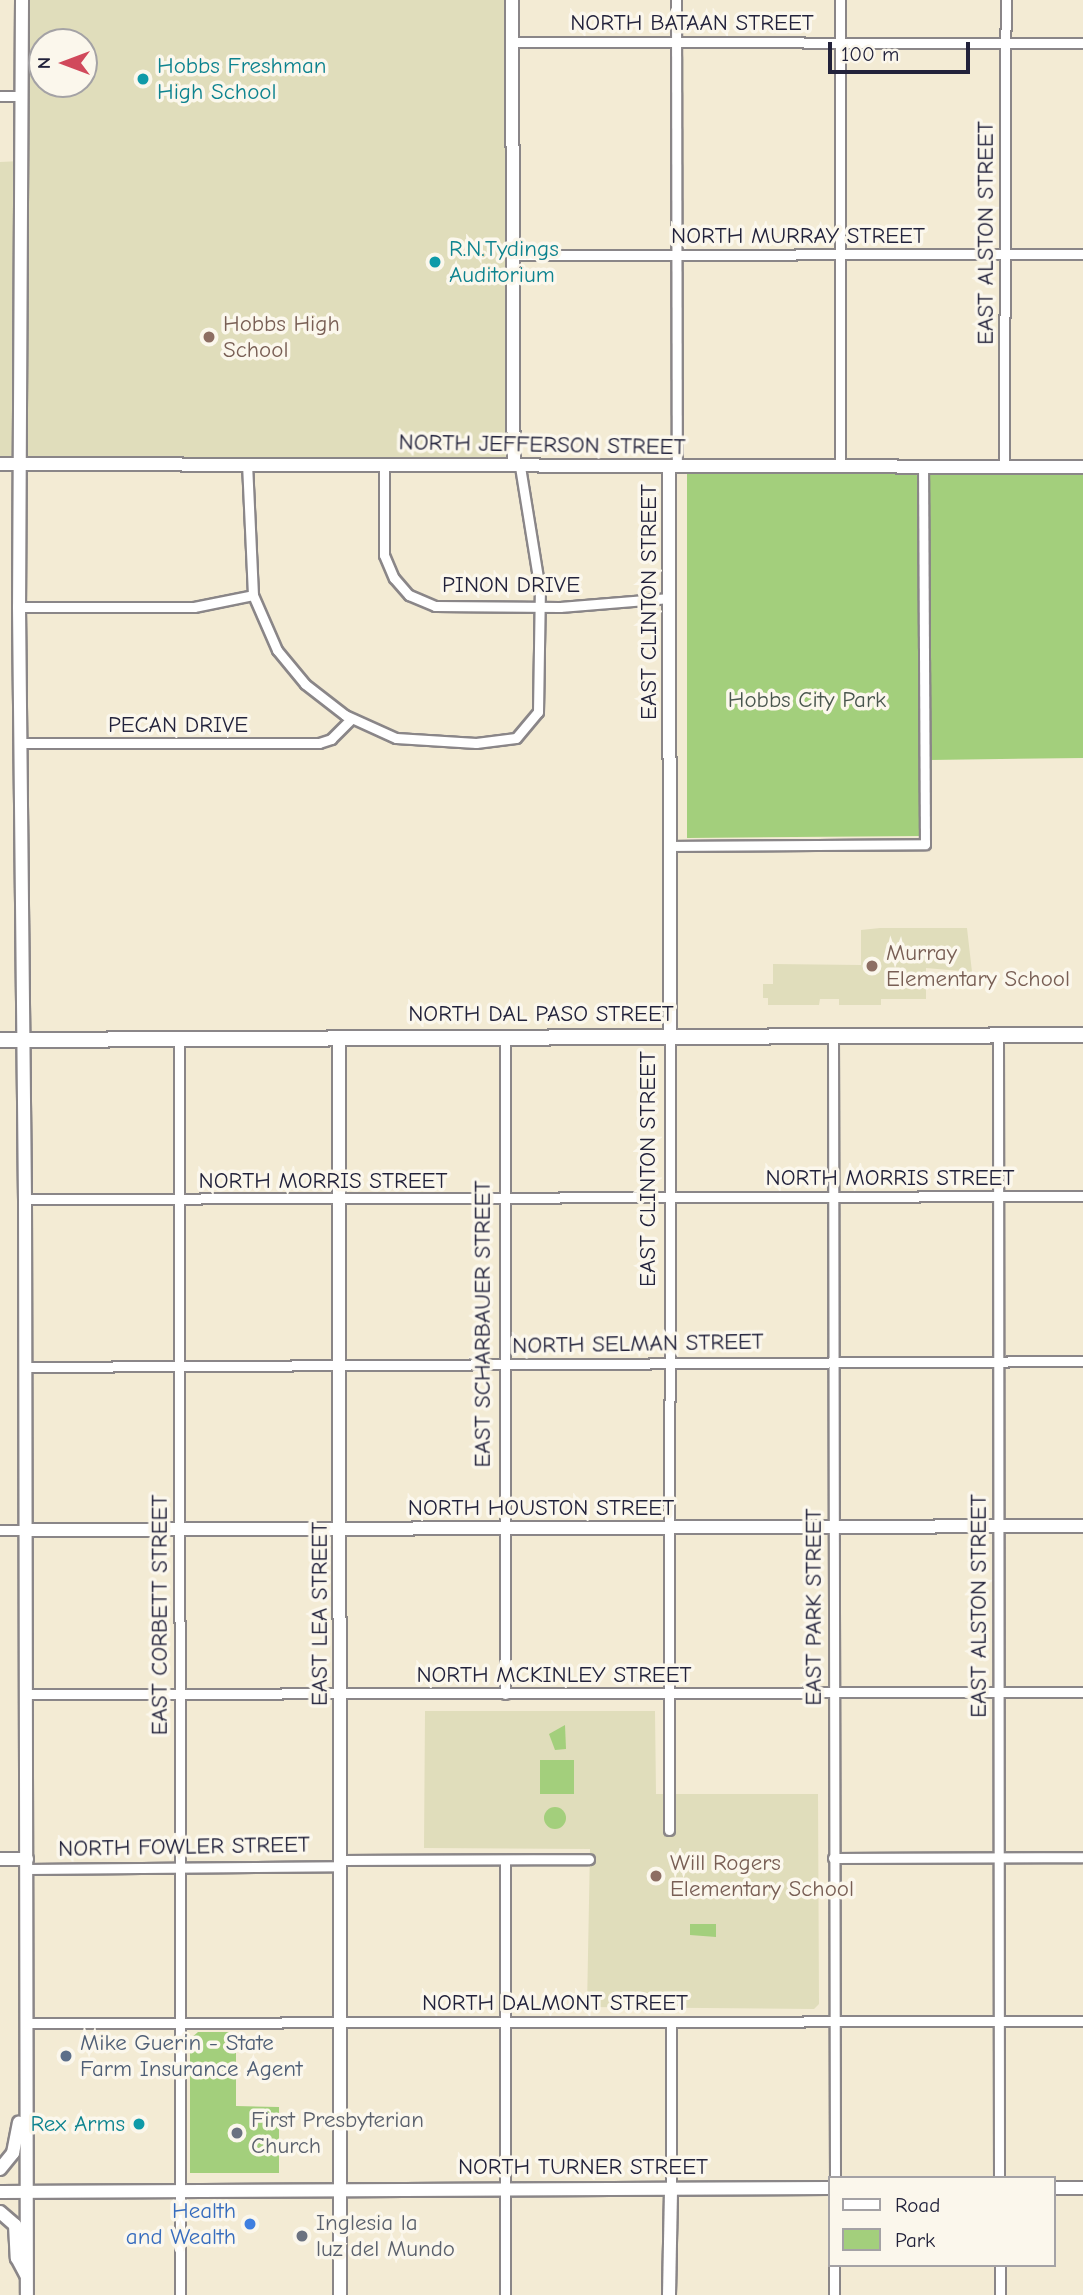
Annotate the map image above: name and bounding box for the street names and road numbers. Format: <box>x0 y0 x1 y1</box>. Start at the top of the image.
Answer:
street label: NORTH BATAAN STREET <box>570 9 814 37</box>
street label: EAST ALSTON STREET <box>972 121 1000 345</box>
street label: NORTH MURRAY STREET <box>671 222 925 250</box>
street label: NORTH JEFFERSON STREET <box>398 429 686 461</box>
street label: EAST CLINTON STREET <box>635 484 663 720</box>
street label: PINON DRIVE <box>442 571 580 599</box>
street label: PECAN DRIVE <box>108 711 248 739</box>
street label: NORTH DAL PASO STREET <box>408 1000 674 1028</box>
street label: EAST CLINTON STREET <box>634 1051 662 1287</box>
street label: NORTH MORRIS STREET <box>766 1164 1014 1192</box>
street label: NORTH MORRIS STREET <box>199 1167 447 1195</box>
street label: EAST SCHARBAUER STREET <box>469 1180 497 1468</box>
street label: NORTH SELMAN STREET <box>512 1328 764 1360</box>
street label: NORTH HOUSTON STREET <box>408 1494 674 1522</box>
street label: EAST ALSTON STREET <box>965 1494 993 1718</box>
street label: EAST CORBETT STREET <box>146 1495 174 1735</box>
street label: EAST PARK STREET <box>800 1508 828 1706</box>
street label: EAST LEA STREET <box>306 1522 334 1706</box>
street label: NORTH MCKINLEY STREET <box>416 1661 692 1689</box>
street label: NORTH FOWLER STREET <box>58 1831 310 1863</box>
street label: NORTH DALMONT STREET <box>422 1989 688 2017</box>
street label: NORTH TURNER STREET <box>458 2153 708 2181</box>

